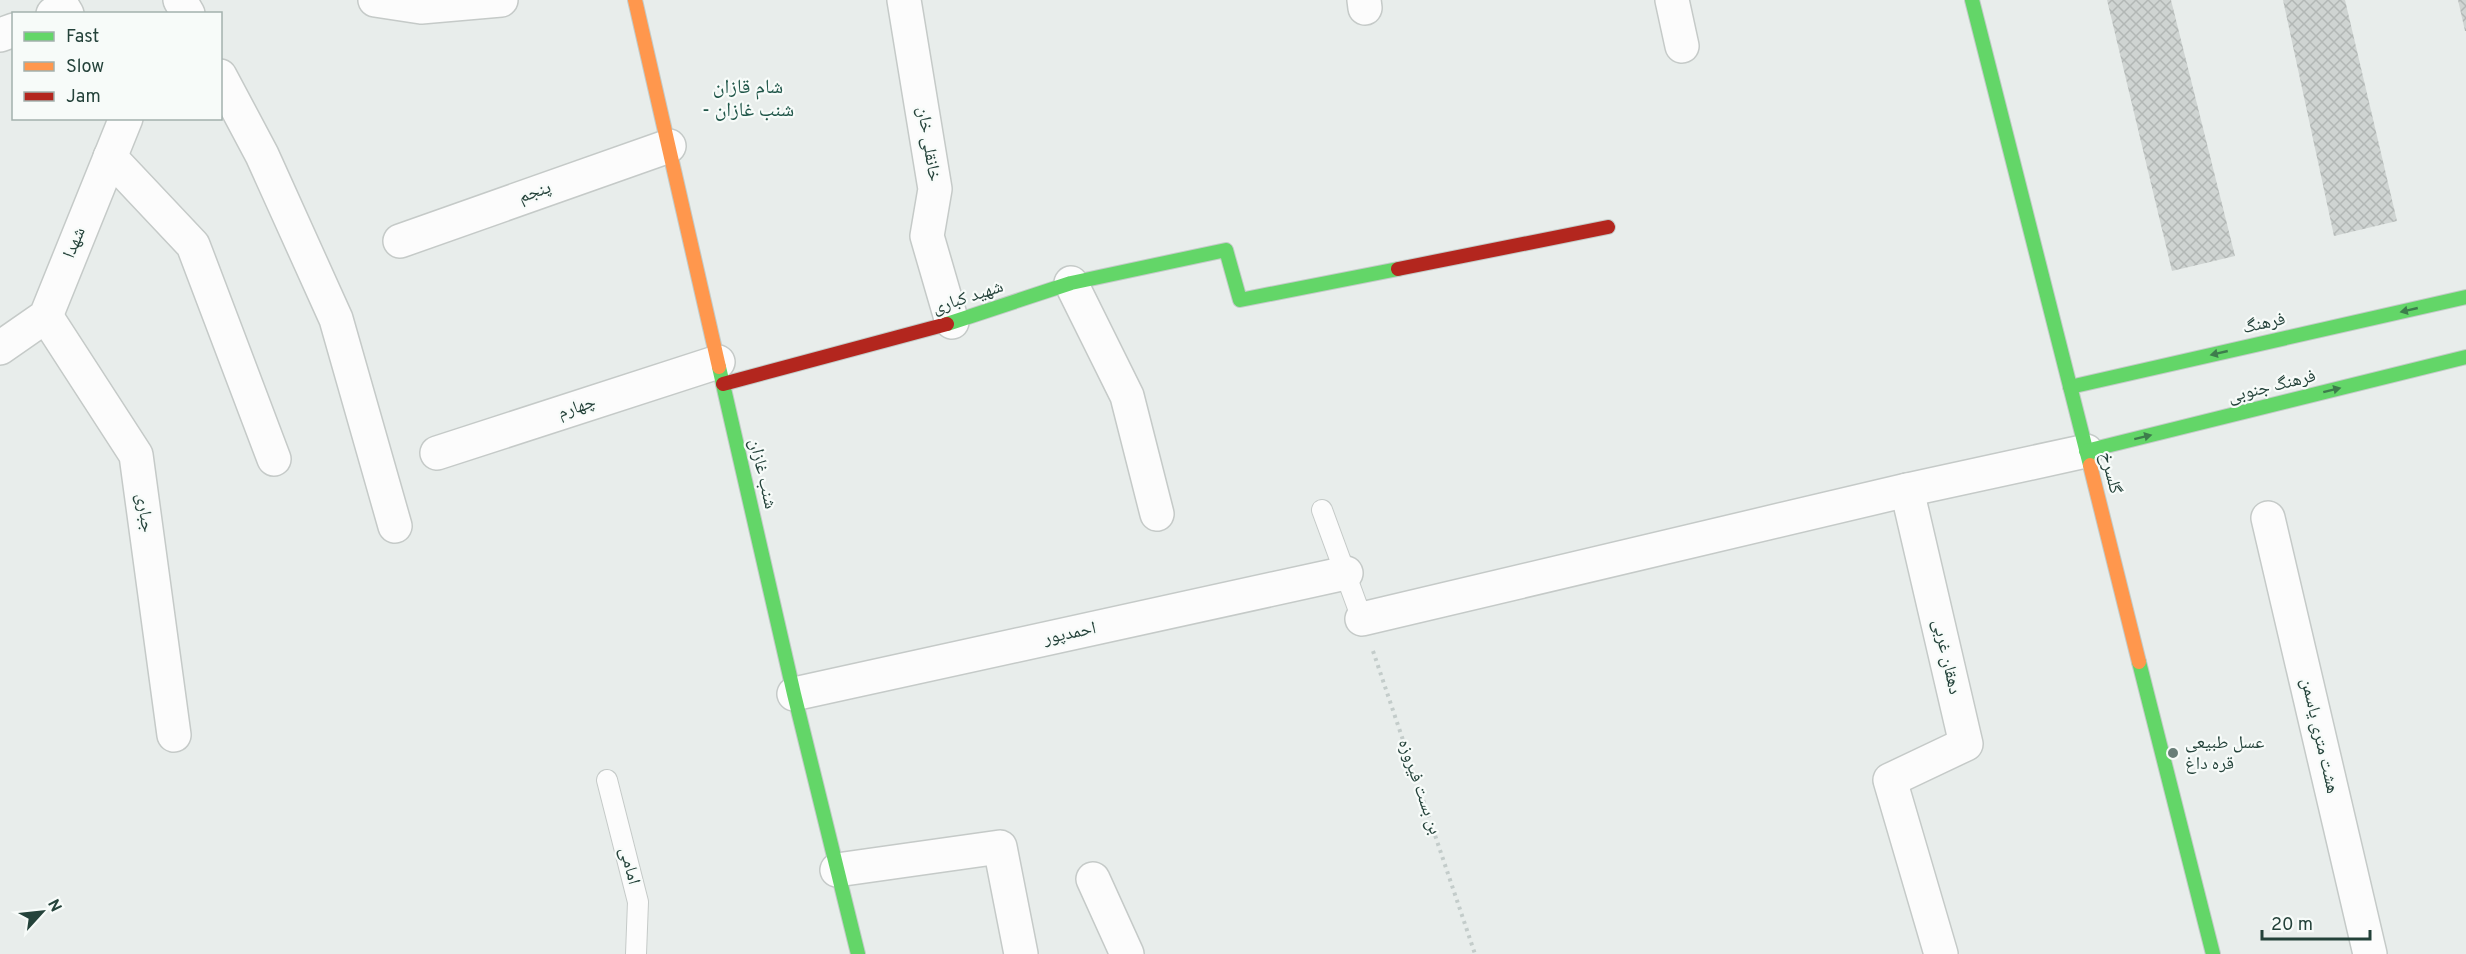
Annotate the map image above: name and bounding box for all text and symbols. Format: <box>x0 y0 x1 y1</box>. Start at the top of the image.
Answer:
legend <box>12 12 222 120</box>
text: Fast <box>66 26 99 49</box>
text: Slow <box>66 56 104 79</box>
district label: شام قازان - شنب غازان <box>702 75 794 124</box>
text: Jam <box>66 86 101 109</box>
street label: خانقلی خان <box>911 105 945 183</box>
street label: پنجم <box>516 177 554 209</box>
street label: شهدا <box>58 224 92 262</box>
street label: شهید کباری <box>930 276 1006 320</box>
one-way arrow <box>2399 306 2418 315</box>
street label: فرهنگ <box>2240 308 2288 340</box>
one-way arrow <box>2210 349 2228 359</box>
street label: فرهنگ جنوبی <box>2226 365 2318 409</box>
one-way arrow <box>2323 385 2341 395</box>
street label: چهارم <box>555 391 599 425</box>
one-way arrow <box>2134 432 2152 442</box>
street label: شنب غازان <box>743 437 781 511</box>
street label: گلسرخ <box>2094 450 2126 497</box>
street label: جباری <box>130 492 158 534</box>
street label: احمدپور <box>1041 617 1098 651</box>
street label: دهقان غربی <box>1926 617 1966 697</box>
street label: هشت متری یاسمن <box>2295 676 2343 796</box>
place label: عسل طبیعی قره داغ <box>2185 732 2264 776</box>
street label: بن بست فیروزه <box>1392 736 1446 838</box>
marker: عسل طبیعی قره داغ <box>2166 746 2180 760</box>
street label: امامی <box>613 845 645 887</box>
north arrow <box>12 882 72 942</box>
text: N <box>42 896 65 916</box>
scale bar <box>2262 903 2370 941</box>
text: 20 m <box>2271 914 2313 937</box>

